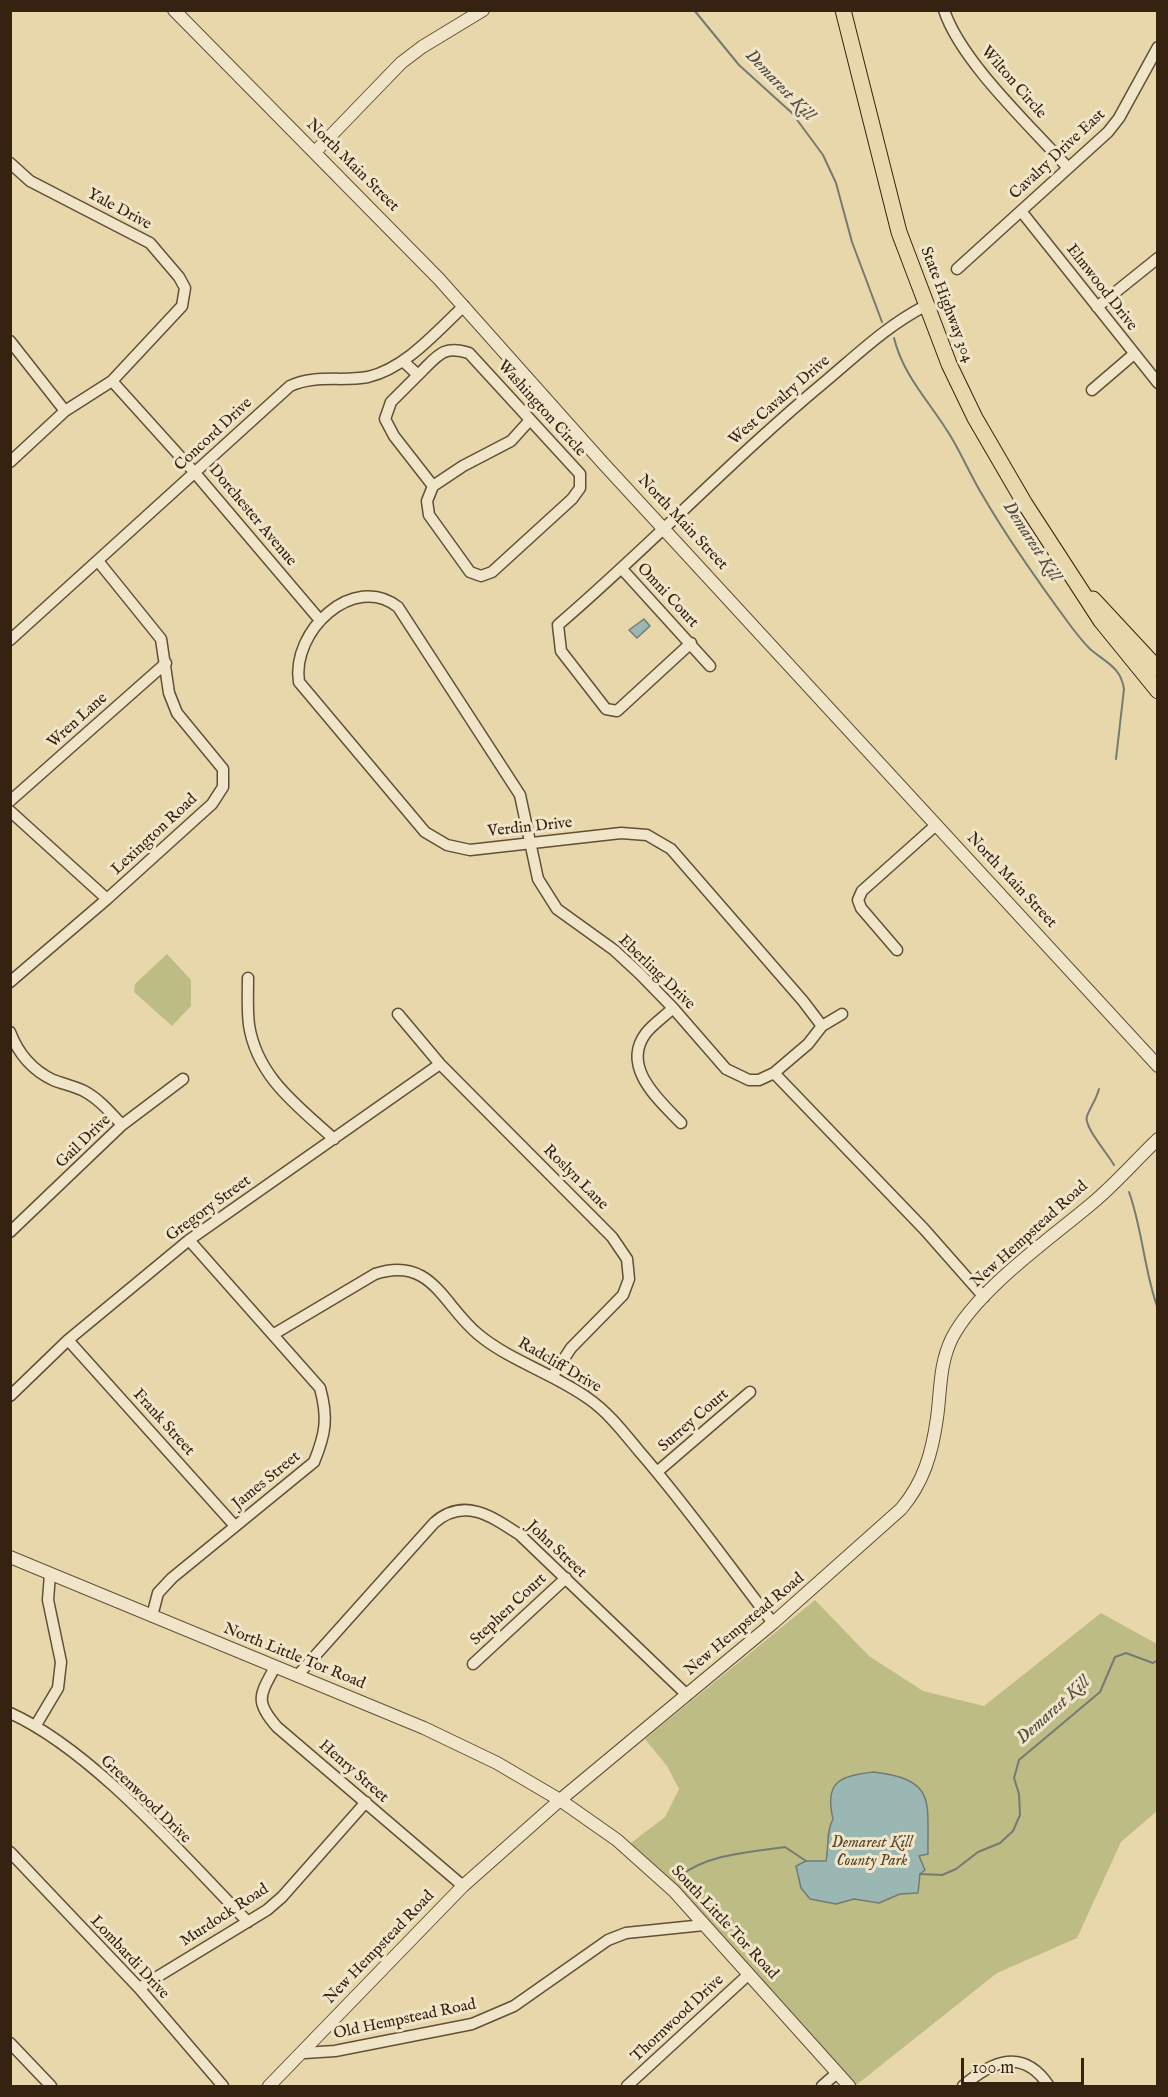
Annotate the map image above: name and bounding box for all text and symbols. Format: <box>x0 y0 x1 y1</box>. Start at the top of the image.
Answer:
street label: Wilton Circle <box>976 43 1050 123</box>
water label: Demarest Kill <box>740 46 818 126</box>
street label: Cavalry Drive East <box>1006 106 1110 204</box>
street label: North Main Street <box>302 116 402 216</box>
street label: Yale Drive <box>84 185 154 235</box>
street label: Elmwood Drive <box>1061 241 1141 335</box>
street label: State Highway 304 <box>915 245 977 365</box>
street label: West Cavalry Drive <box>726 352 834 450</box>
street label: Washington Circle <box>493 357 589 461</box>
street label: Concord Drive <box>171 394 257 476</box>
street label: Dorchester Avenue <box>204 461 300 571</box>
street label: North Main Street <box>633 471 731 575</box>
water label: Demarest Kill <box>997 498 1065 586</box>
street label: Omni Court <box>632 560 702 632</box>
street label: Wren Lane <box>44 689 112 753</box>
street label: Lexington Road <box>108 790 202 880</box>
street label: Verdin Drive <box>487 814 573 842</box>
street label: North Main Street <box>962 829 1060 933</box>
street label: Eberling Drive <box>614 932 698 1014</box>
street label: Gail Drive <box>52 1111 116 1173</box>
street label: Roslyn Lane <box>538 1141 612 1215</box>
street label: Gregory Street <box>163 1172 255 1246</box>
street label: New Hempstead Road <box>968 1178 1092 1292</box>
street label: Radcliff Drive <box>514 1334 604 1398</box>
street label: Surrey Court <box>655 1385 733 1457</box>
street label: Frank Street <box>128 1386 198 1460</box>
street label: James Street <box>229 1448 305 1514</box>
street label: John Street <box>522 1517 590 1583</box>
street label: New Hempstead Road <box>681 1569 809 1681</box>
street label: Stephen Court <box>467 1570 551 1650</box>
street label: North Little Tor Road <box>220 1620 368 1694</box>
water label: Demarest Kill <box>1013 1672 1095 1750</box>
street label: Henry Street <box>314 1736 392 1808</box>
street label: Greenwood Drive <box>96 1752 194 1848</box>
park label: Demarest Kill County Park <box>831 1834 913 1872</box>
street label: South Little Tor Road <box>666 1862 782 1984</box>
street label: Murdock Road <box>177 1880 273 1952</box>
street label: New Hempstead Road <box>321 1887 439 2009</box>
street label: Lombardi Drive <box>85 1912 173 2004</box>
street label: Thornwood Drive <box>628 1971 728 2067</box>
street label: Old Hempstead Road <box>332 1996 478 2044</box>
scale bar <box>964 2046 1087 2084</box>
text: 100 m <box>972 2057 1014 2080</box>

